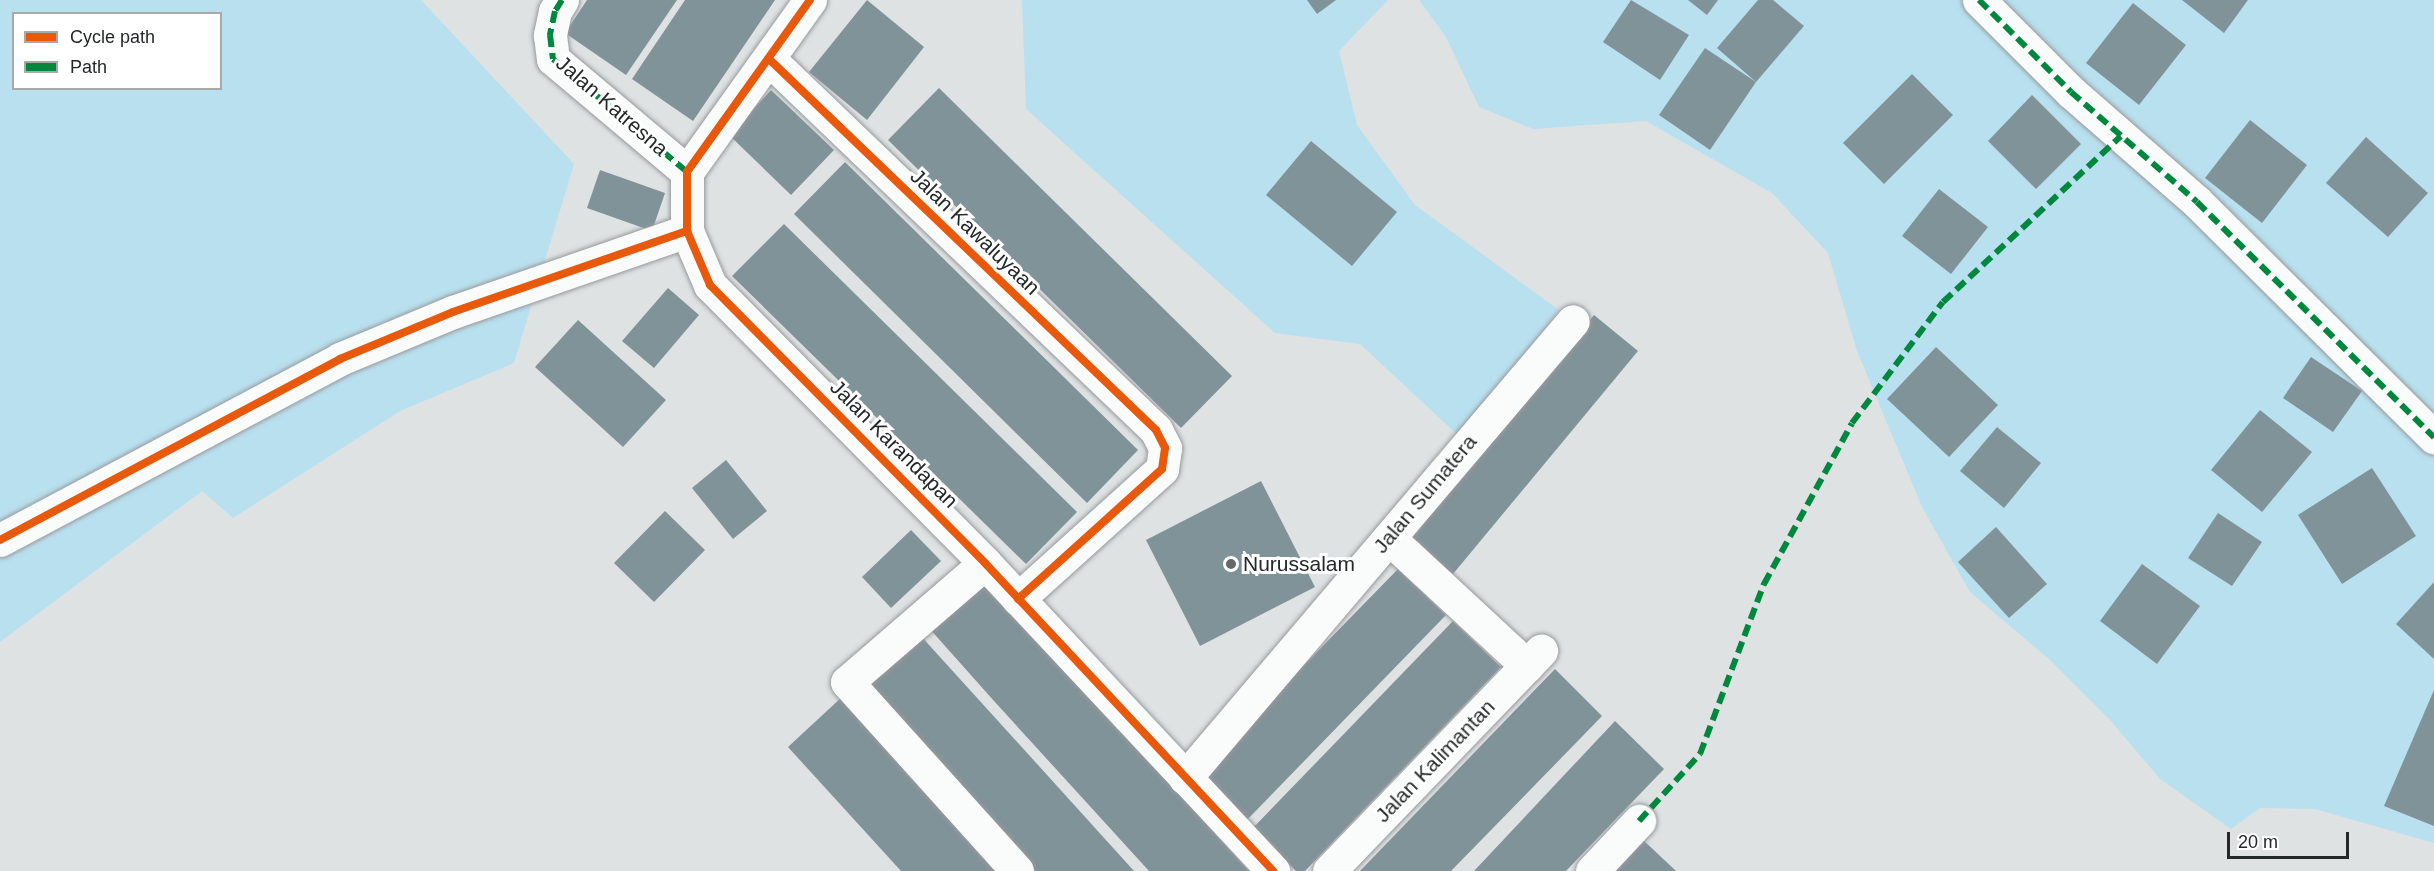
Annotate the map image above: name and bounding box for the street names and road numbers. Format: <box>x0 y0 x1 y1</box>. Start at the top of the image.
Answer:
street label: Jalan Katresna <box>551 51 673 161</box>
street label: Jalan Kawaluyaan <box>905 164 1045 300</box>
street label: Jalan Karandapan <box>825 375 963 513</box>
street label: Jalan Sumatera <box>1368 430 1482 558</box>
street label: Jalan Kalimantan <box>1370 694 1500 828</box>

